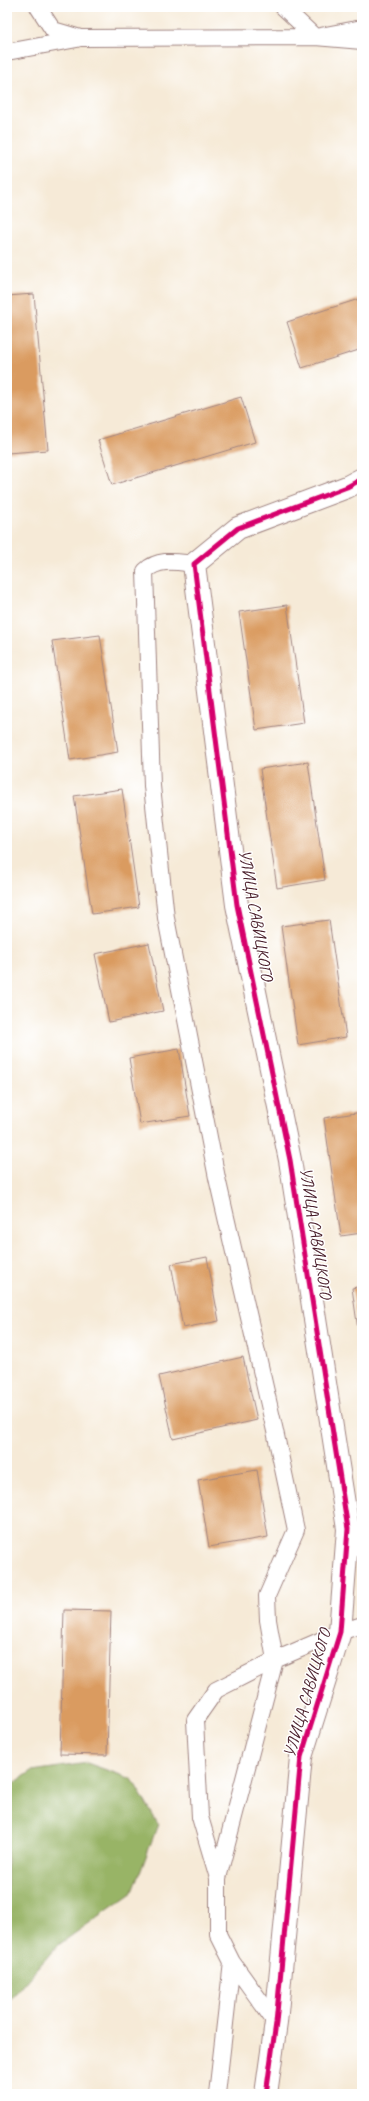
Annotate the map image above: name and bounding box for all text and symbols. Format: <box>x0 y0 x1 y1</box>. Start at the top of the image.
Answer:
street label: УЛИЦА САВИЦКОГО <box>234 848 278 985</box>
street label: УЛИЦА САВИЦКОГО <box>295 1166 337 1303</box>
street label: УЛИЦА САВИЦКОГО <box>279 1624 336 1760</box>

